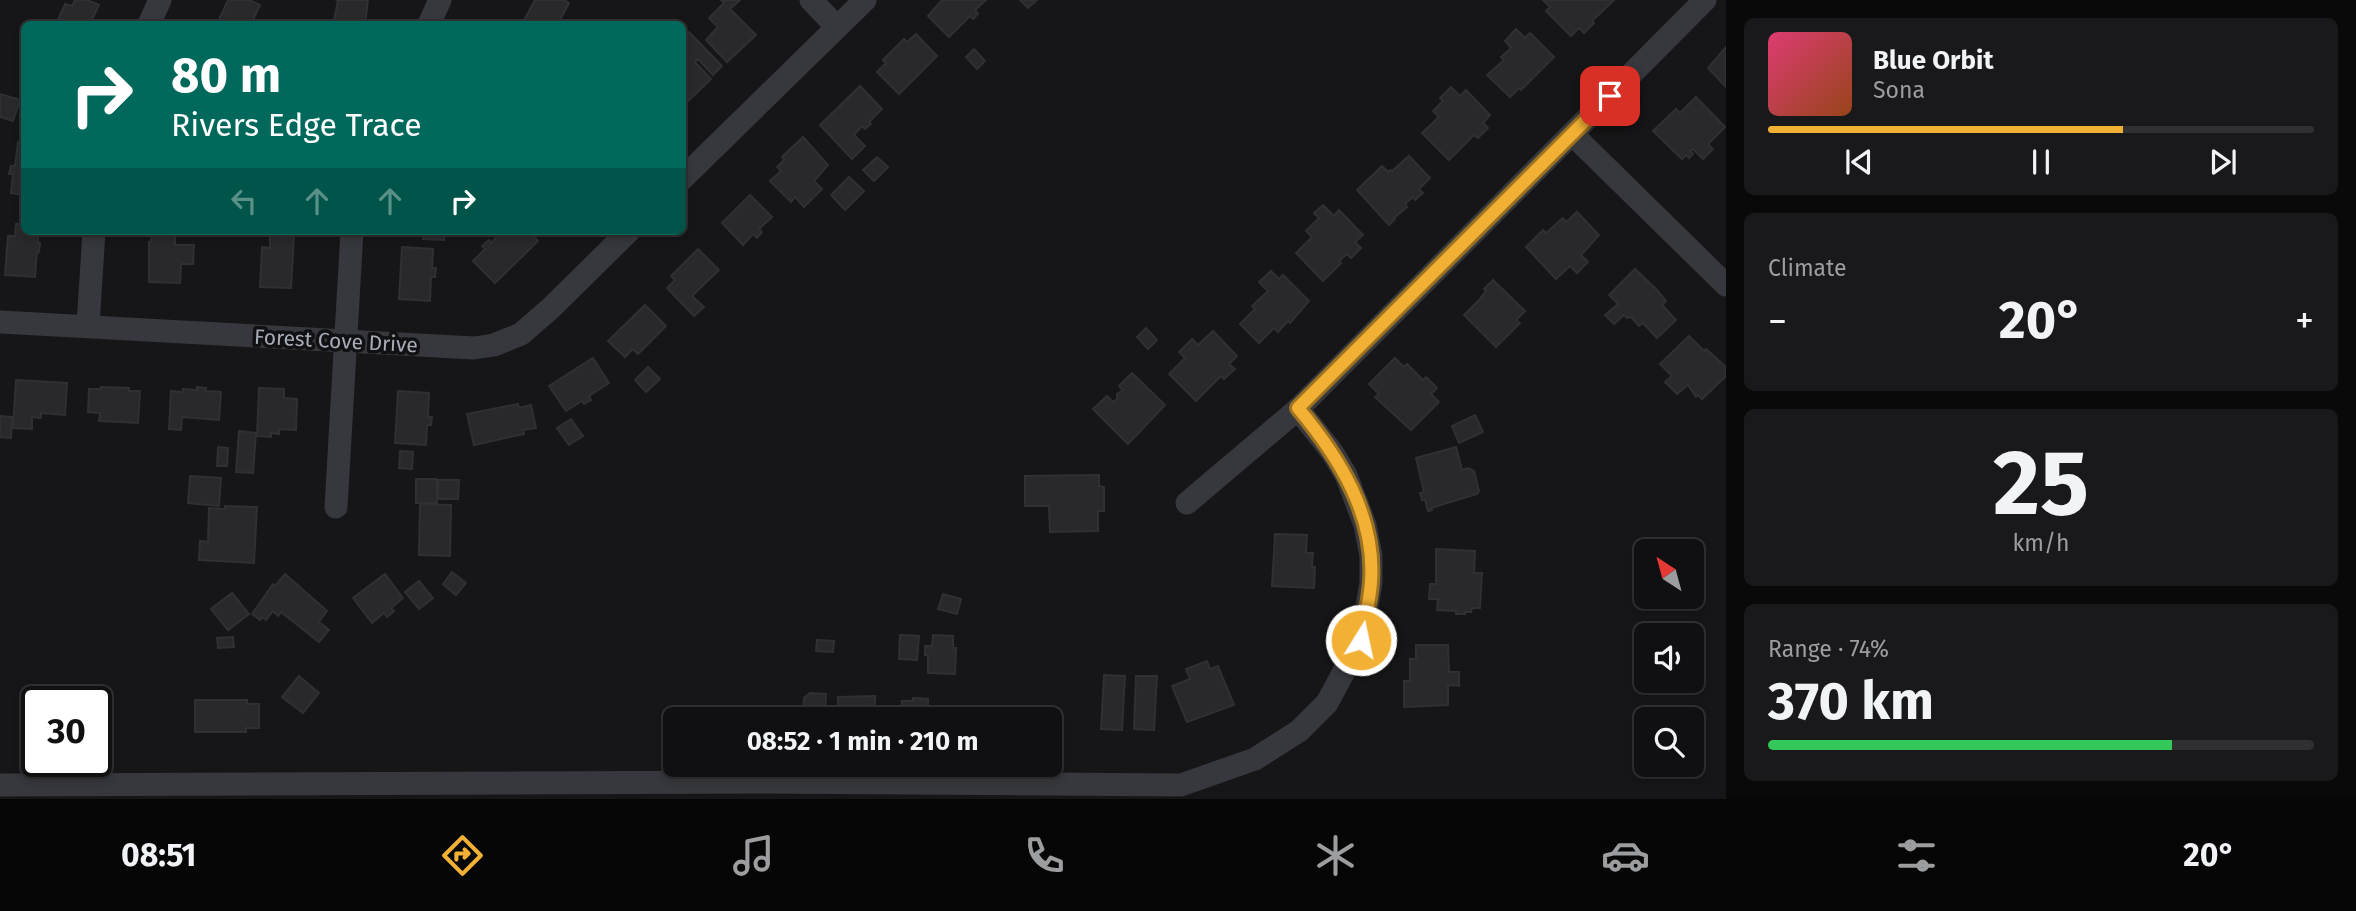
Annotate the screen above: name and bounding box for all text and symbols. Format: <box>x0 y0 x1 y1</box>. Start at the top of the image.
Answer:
text: Blue Orbit <box>1873 45 1993 76</box>
text: 80 m <box>171 46 281 105</box>
icon: right <box>56 49 147 140</box>
pin <box>1580 66 1640 126</box>
text: Sona <box>1873 76 1925 104</box>
icon: arrive <box>1591 77 1629 115</box>
text: Rivers Edge Trace <box>171 106 422 144</box>
icon: previous <box>1840 143 1878 181</box>
icon: pause <box>2022 143 2060 181</box>
icon: next <box>2204 143 2242 181</box>
icon: left <box>225 182 263 220</box>
icon: ahead <box>298 182 336 220</box>
icon: ahead <box>371 182 409 220</box>
icon: right <box>444 182 482 220</box>
text: Climate <box>1768 254 1847 282</box>
text: 20° <box>1999 289 2083 352</box>
text: − <box>1768 298 1787 344</box>
text: + <box>2295 298 2314 344</box>
street label: Forest Cove Drive <box>254 324 418 358</box>
text: 25 <box>1993 429 2089 538</box>
text: km/h <box>2013 529 2069 557</box>
north arrow <box>1634 539 1704 609</box>
map controls <box>1634 539 1704 777</box>
position arrow <box>1324 603 1398 677</box>
button: sound <box>1634 623 1704 693</box>
text: Range · 74% <box>1768 635 1889 663</box>
text: 370 km <box>1768 670 1934 733</box>
speed limit sign: 30 <box>21 686 112 777</box>
button: search <box>1634 707 1704 777</box>
text: 08:52 · 1 min · 210 m <box>747 726 978 757</box>
icon: directions <box>438 831 487 880</box>
icon: music <box>729 831 778 880</box>
icon: phone <box>1020 831 1069 880</box>
icon: climate <box>1311 831 1360 880</box>
icon: car <box>1601 831 1650 880</box>
icon: filters <box>1892 831 1941 880</box>
text: 08:51 <box>121 836 196 874</box>
text: 20° <box>2183 836 2235 874</box>

